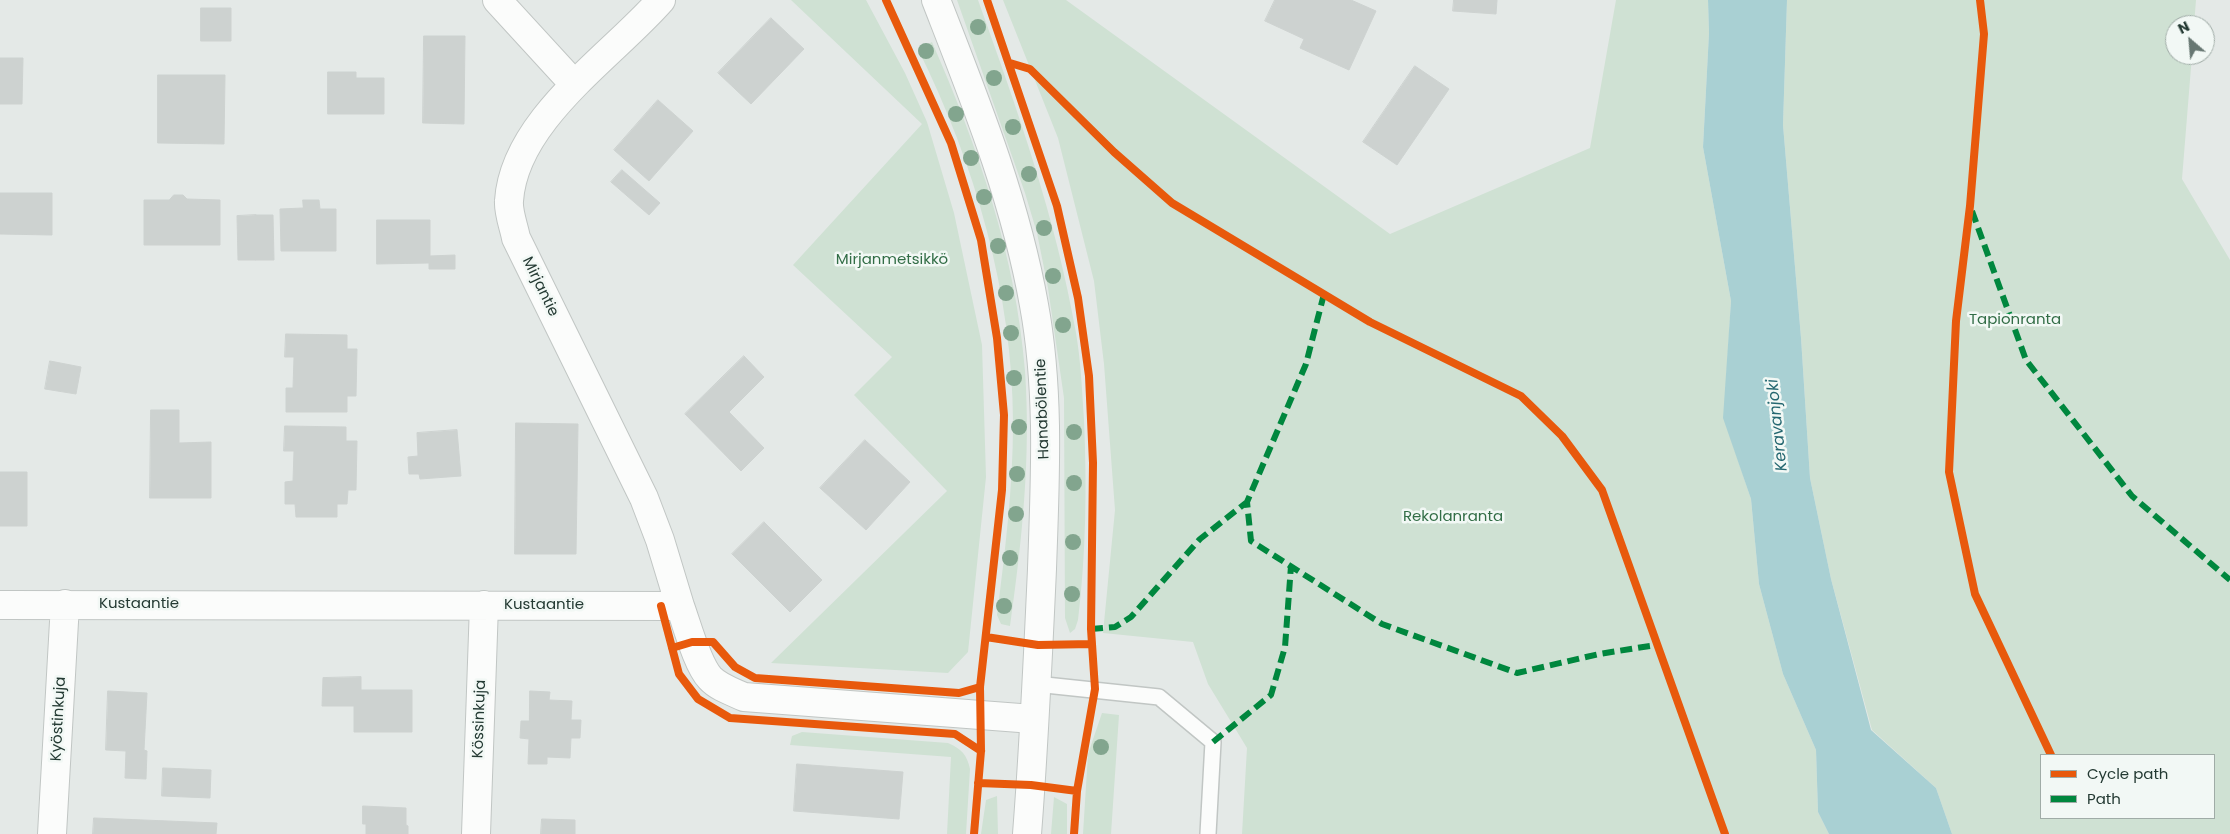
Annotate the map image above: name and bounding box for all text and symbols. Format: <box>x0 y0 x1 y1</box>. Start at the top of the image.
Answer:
north arrow <box>2165 15 2215 65</box>
text: N <box>2174 16 2193 39</box>
park label: Mirjanmetsikkö <box>836 251 948 269</box>
street label: Mirjantie <box>518 254 562 320</box>
park label: Tapionranta <box>1969 311 2061 329</box>
street label: Hanabölentie <box>1032 358 1054 460</box>
water label: Keravanjoki <box>1764 378 1792 472</box>
park label: Rekolanranta <box>1403 508 1503 526</box>
street label: Kustaantie <box>99 595 179 613</box>
street label: Kustaantie <box>504 596 584 614</box>
street label: Kyöstinkuja <box>48 676 70 762</box>
street label: Kössinkuja <box>470 679 490 759</box>
legend <box>2040 754 2215 819</box>
text: Cycle path <box>2087 763 2168 784</box>
text: Path <box>2087 788 2121 809</box>

